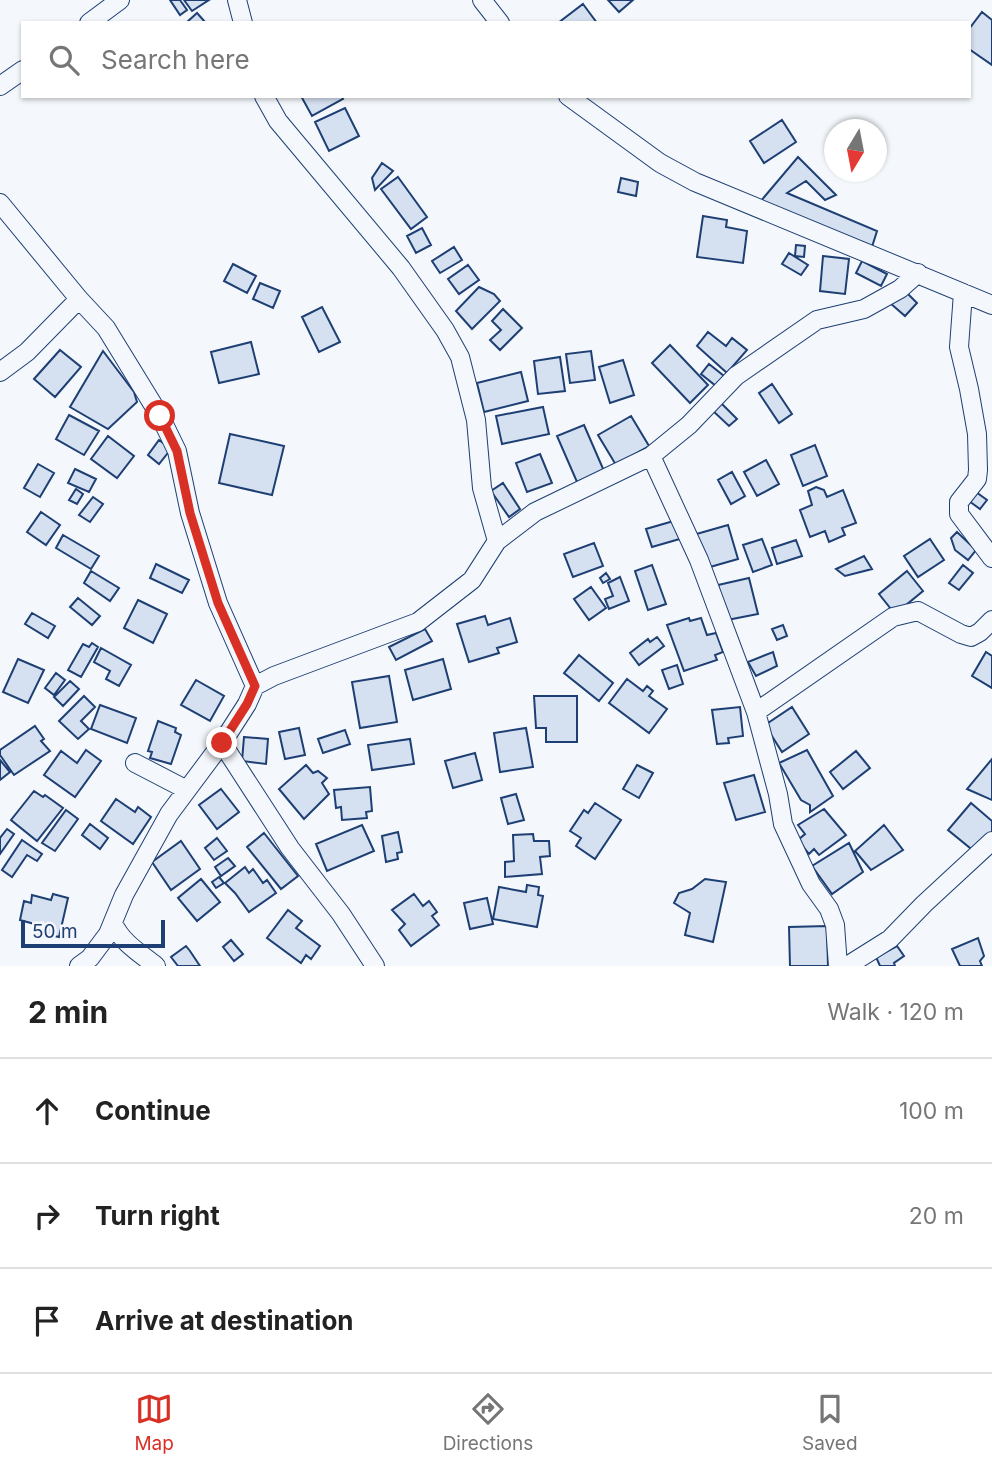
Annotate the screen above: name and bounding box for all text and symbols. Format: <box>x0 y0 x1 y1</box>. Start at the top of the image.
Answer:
search box <box>21 21 971 98</box>
icon: search <box>45 41 83 79</box>
text: Search here <box>101 44 250 75</box>
north arrow <box>824 119 887 182</box>
route start <box>144 400 175 431</box>
route end <box>206 727 237 758</box>
scale bar <box>21 917 164 949</box>
text: 50 m <box>32 920 78 943</box>
text: 2 min <box>28 994 108 1030</box>
text: Walk · 120 m <box>827 998 964 1026</box>
icon: ahead <box>28 1092 66 1130</box>
text: Continue <box>95 1095 211 1126</box>
text: 100 m <box>899 1097 964 1125</box>
icon: right <box>28 1197 66 1235</box>
text: Turn right <box>95 1200 220 1231</box>
text: 20 m <box>909 1202 964 1230</box>
icon: arrive <box>28 1302 66 1340</box>
text: Arrive at destination <box>95 1305 354 1336</box>
tab: Map <box>134 1390 174 1455</box>
tab: Directions <box>443 1390 533 1455</box>
tab: Saved <box>802 1390 858 1455</box>

